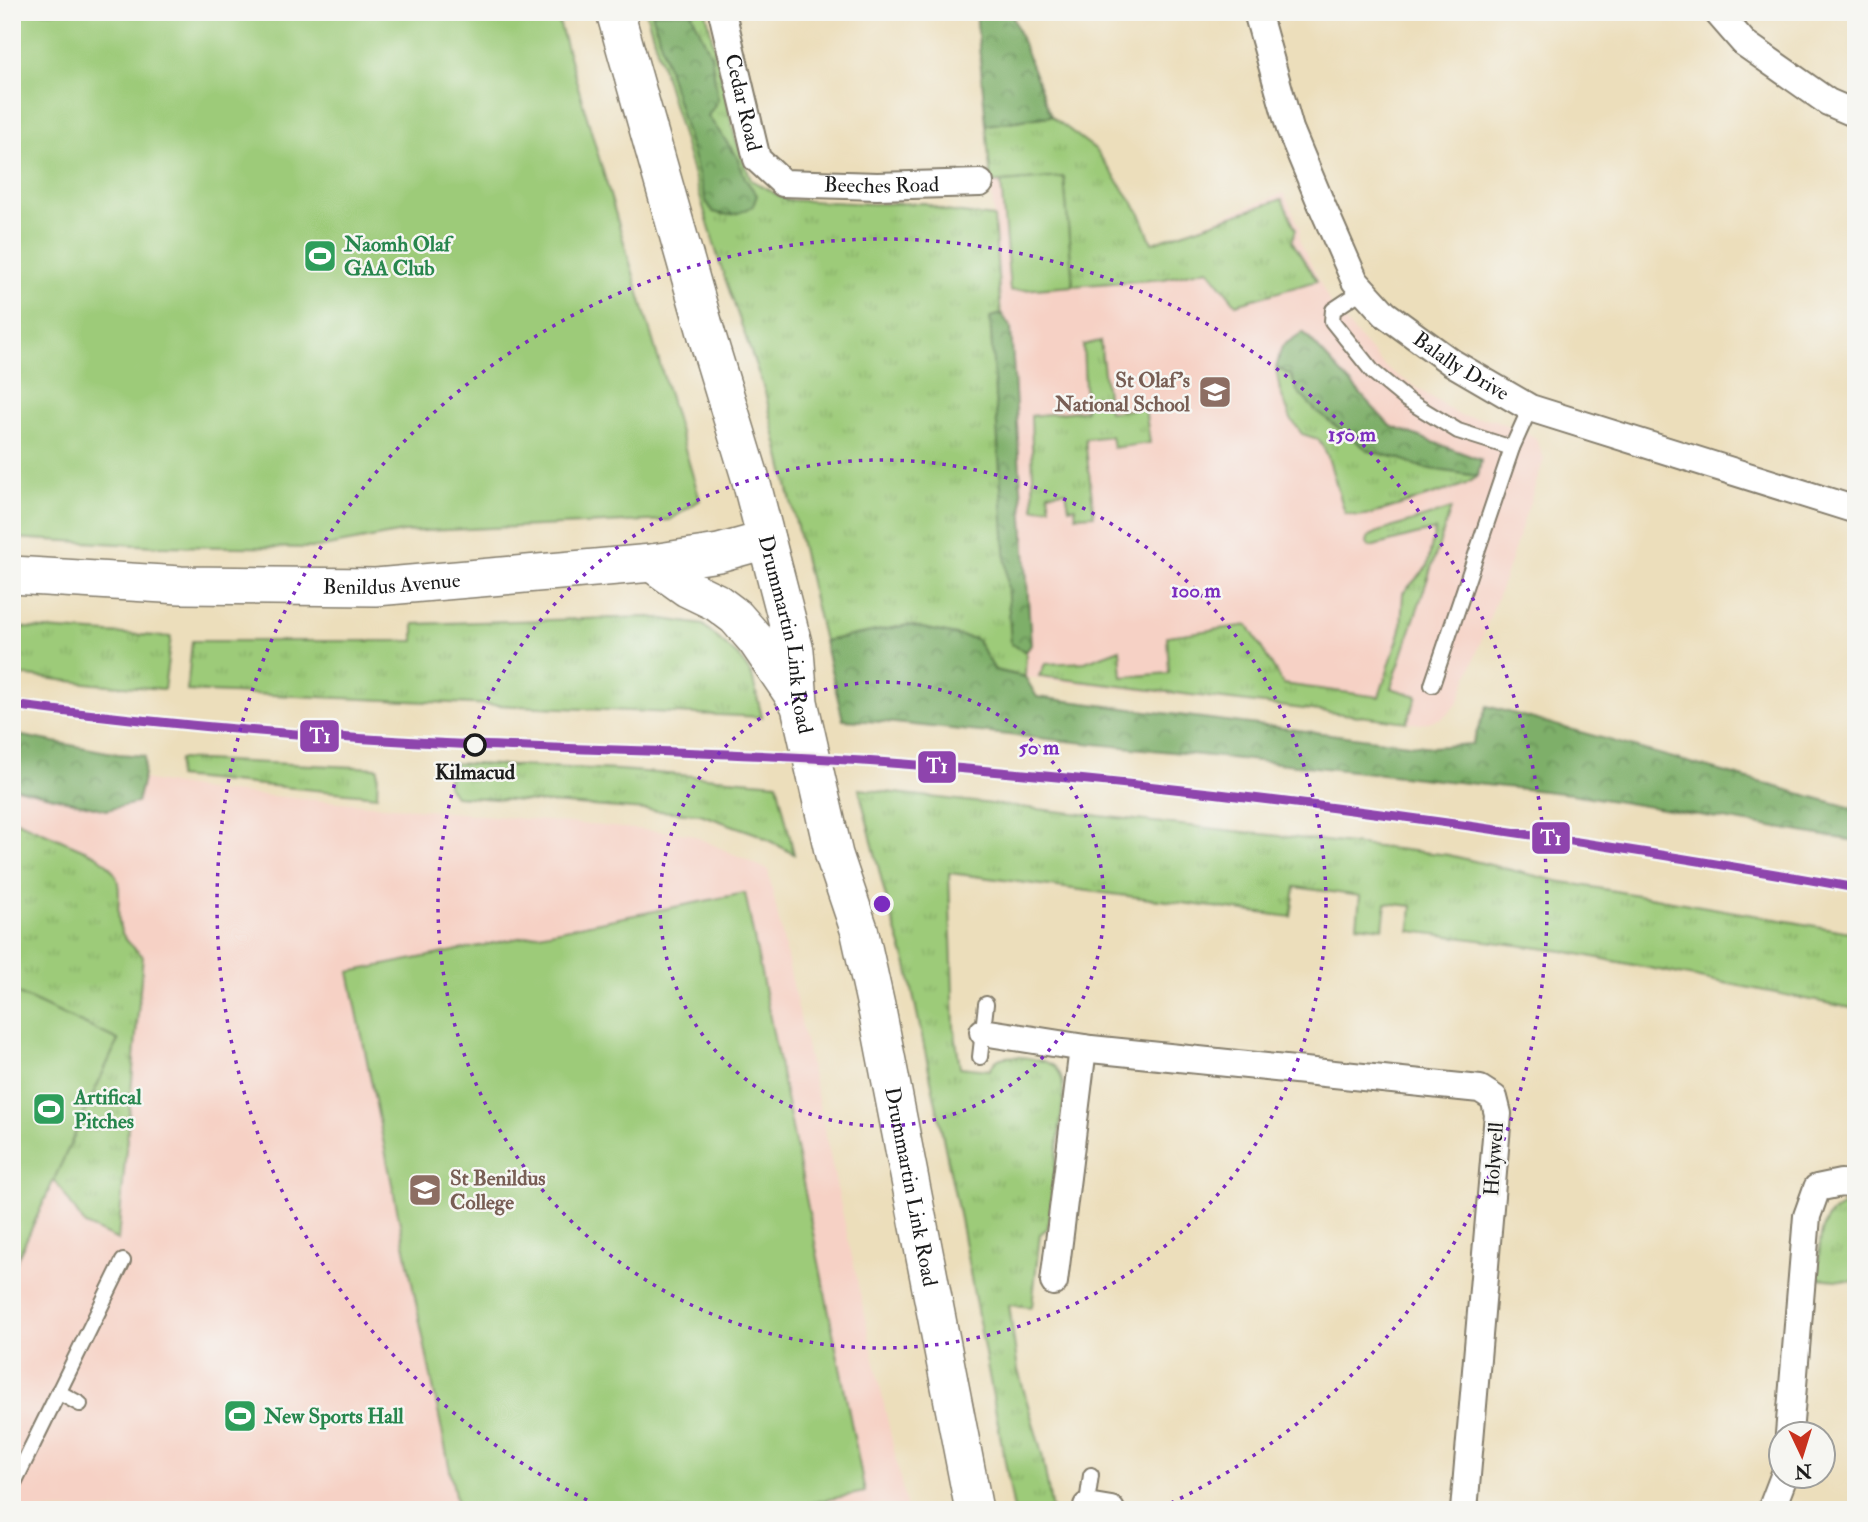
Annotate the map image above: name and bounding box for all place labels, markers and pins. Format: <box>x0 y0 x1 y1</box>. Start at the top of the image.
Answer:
place label: Naomh Olaf GAA Club <box>343 231 454 282</box>
sports icon: Naomh Olaf GAA Club <box>301 237 339 275</box>
place label: St Olaf's National School <box>1054 367 1191 418</box>
school or university icon: St Olaf's National School <box>1196 373 1234 411</box>
marker: Kilmacud <box>464 734 486 756</box>
place label: Kilmacud <box>435 759 516 786</box>
centre of rings <box>870 892 894 916</box>
place label: Artifical Pitches <box>73 1084 142 1135</box>
sports icon: Artifical Pitches <box>30 1090 68 1128</box>
place label: St Benildus College <box>450 1165 546 1216</box>
school or university icon: St Benildus College <box>406 1171 444 1209</box>
sports icon: New Sports Hall <box>221 1397 259 1435</box>
place label: New Sports Hall <box>263 1403 404 1430</box>

